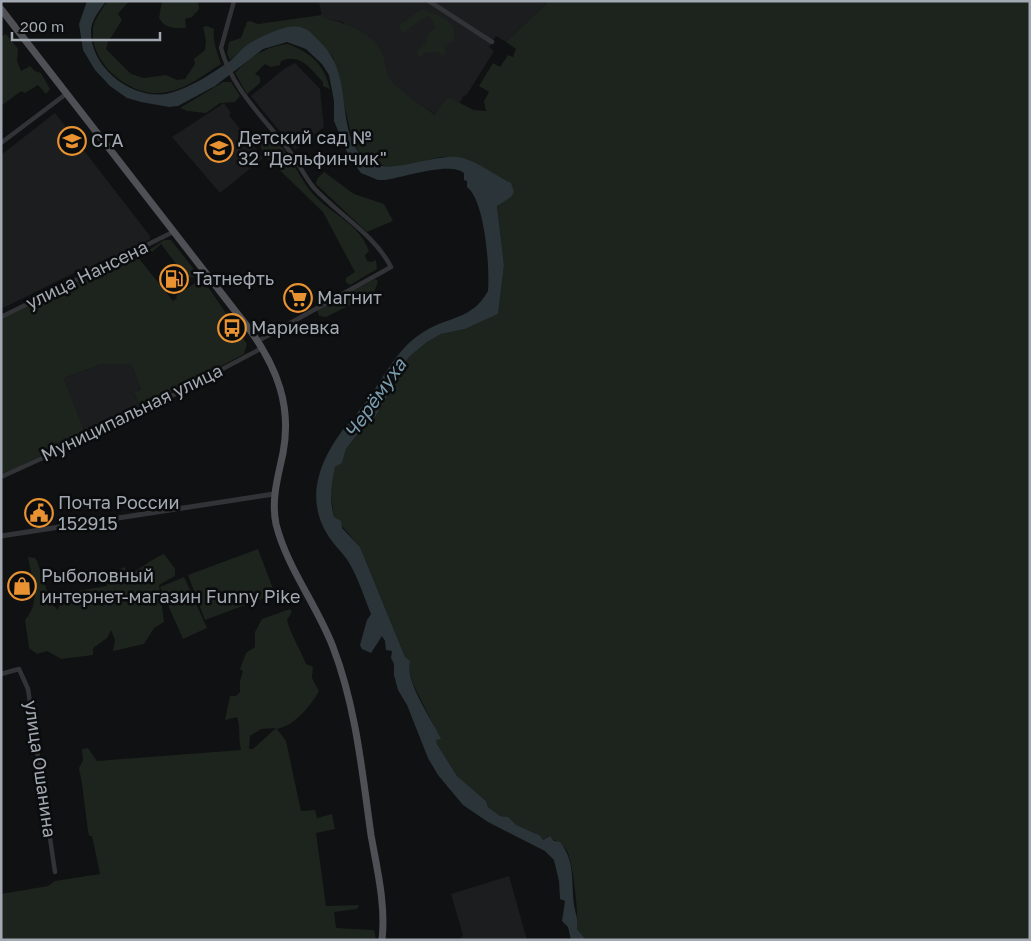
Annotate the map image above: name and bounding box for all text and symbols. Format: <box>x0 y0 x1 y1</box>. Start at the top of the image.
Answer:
scale bar <box>12 10 160 42</box>
text: 200 m <box>20 17 64 35</box>
school or university icon: СГА <box>57 126 87 156</box>
place label: Детский сад № 32 "Дельфинчик" <box>238 126 387 169</box>
place label: СГА <box>91 129 124 151</box>
school or university icon: Детский сад № 32 "Дельфинчик" <box>204 133 234 163</box>
street label: улица Нансена <box>22 235 151 313</box>
fuel station icon: Татнефть <box>159 264 189 294</box>
place label: Татнефть <box>193 267 274 289</box>
supermarket icon: Магнит <box>283 283 313 313</box>
place label: Магнит <box>317 286 382 308</box>
bus stop icon: Мариевка <box>217 313 247 343</box>
place label: Мариевка <box>251 316 340 338</box>
water label: Черёмуха <box>339 352 411 442</box>
street label: Муниципальная улица <box>37 359 226 466</box>
place label: Почта России 152915 <box>58 491 179 534</box>
public building icon: Почта России 152915 <box>24 498 54 528</box>
place label: Рыболовный интернет-магазин Funny Pike <box>41 564 301 607</box>
shop icon: Рыболовный интернет-магазин Funny Pike <box>7 571 37 601</box>
street label: улица Ошанина <box>20 699 62 839</box>

